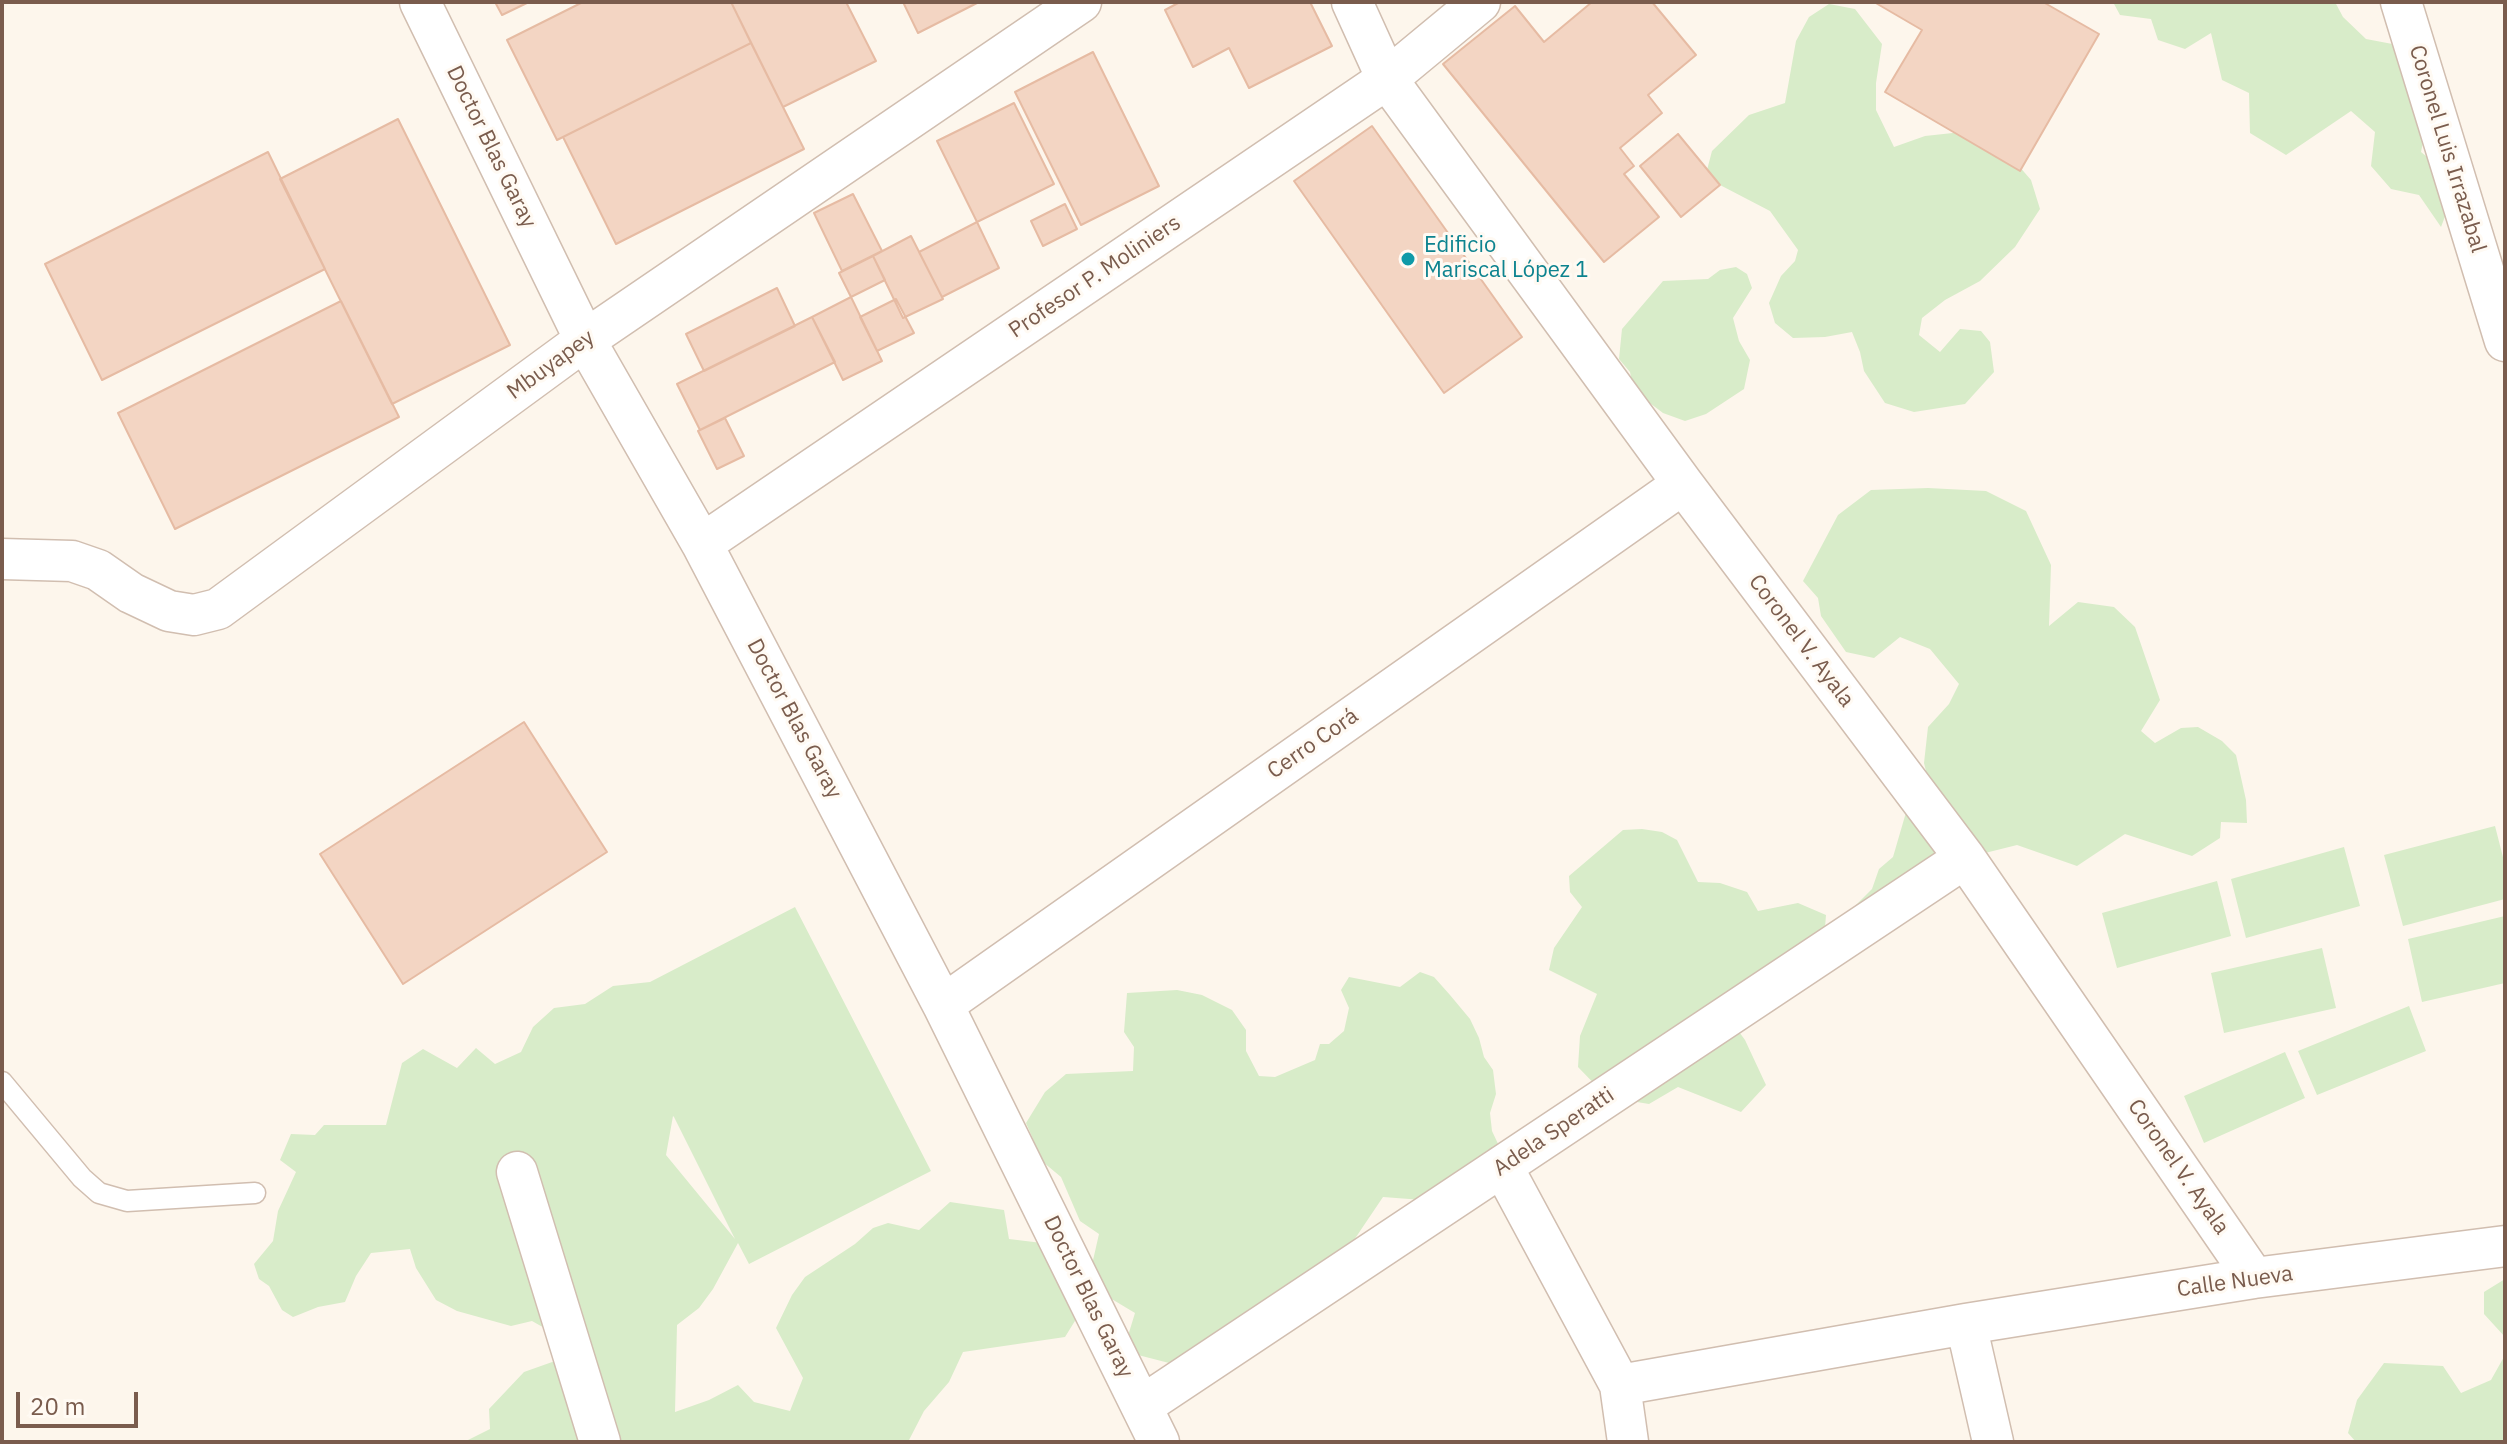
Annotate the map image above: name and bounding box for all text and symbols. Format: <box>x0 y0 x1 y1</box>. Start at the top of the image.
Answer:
street label: Coronel Luis Irrazabal <box>2403 42 2491 256</box>
street label: Doctor Blas Garay <box>440 62 542 232</box>
street label: Profesor P. Moliniers <box>1004 210 1186 344</box>
place label: Edificio Mariscal López 1 <box>1424 233 1588 284</box>
marker: Edificio Mariscal López 1 <box>1399 250 1417 268</box>
street label: Mbuyapey <box>502 325 600 405</box>
street label: Coronel V. Ayala <box>1743 569 1859 713</box>
street label: Doctor Blas Garay <box>741 635 847 803</box>
street label: Cerro Corá <box>1262 703 1364 785</box>
street label: Adela Speratti <box>1489 1082 1619 1182</box>
street label: Coronel V. Ayala <box>2122 1094 2234 1240</box>
street label: Doctor Blas Garay <box>1037 1212 1139 1382</box>
street label: Calle Nueva <box>2175 1261 2295 1303</box>
scale bar <box>20 1376 142 1426</box>
text: 20 m <box>30 1390 85 1422</box>

